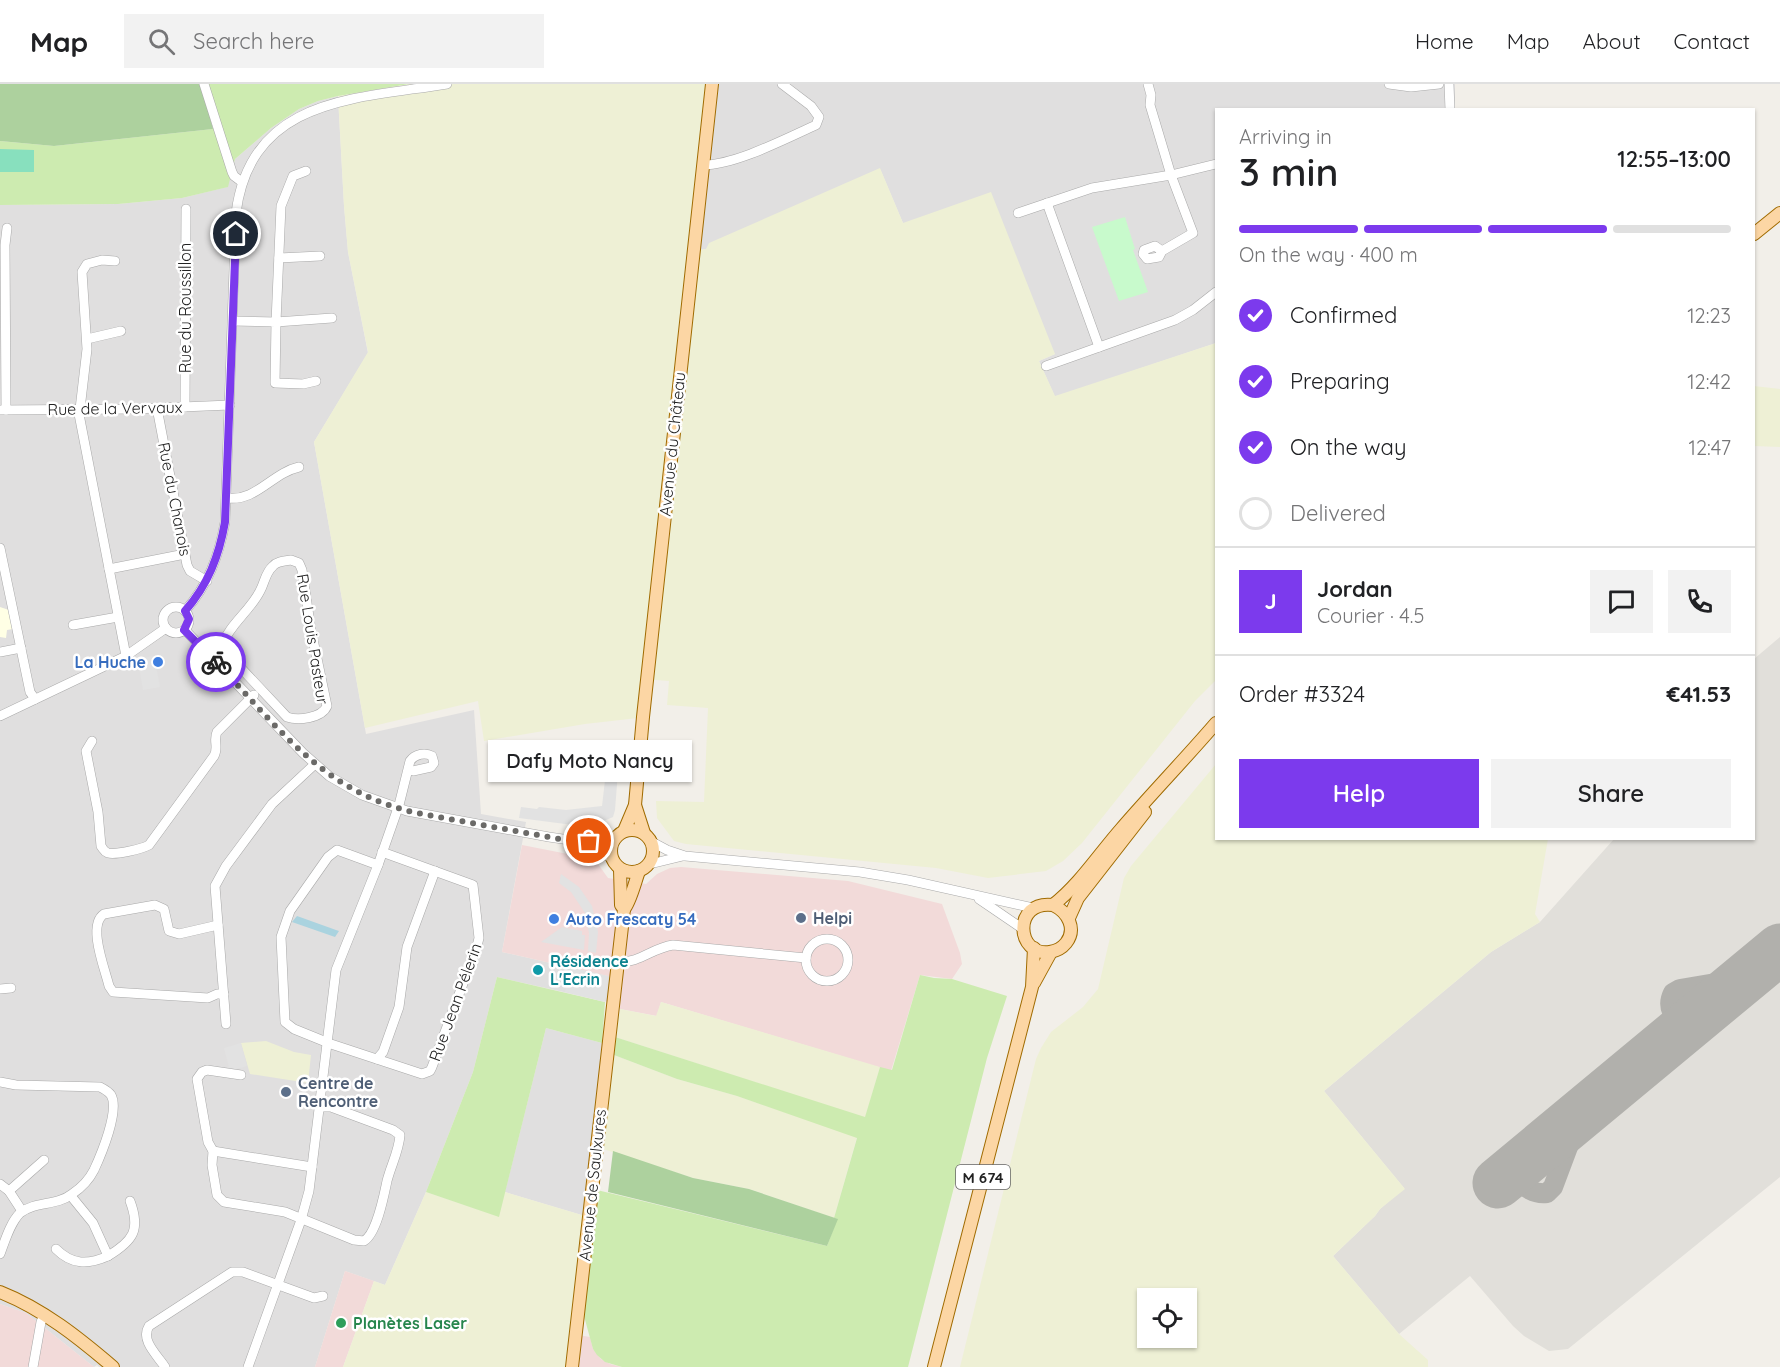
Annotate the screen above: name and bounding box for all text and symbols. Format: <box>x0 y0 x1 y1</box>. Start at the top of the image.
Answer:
search box <box>124 14 544 68</box>
text: Map <box>30 24 88 59</box>
icon: search <box>145 25 178 58</box>
text: Search here <box>193 27 315 55</box>
text: Home <box>1415 28 1474 54</box>
text: Map <box>1507 28 1550 54</box>
text: About <box>1583 28 1641 54</box>
text: Contact <box>1674 28 1750 54</box>
text: Arriving in <box>1239 124 1332 149</box>
text: 12:55–13:00 <box>1617 145 1731 173</box>
text: 3 min <box>1239 147 1338 196</box>
pin <box>210 208 261 259</box>
icon: home <box>219 217 252 250</box>
text: On the way · 400 m <box>1239 242 1418 267</box>
street label: Rue du Roussillon <box>175 243 195 373</box>
icon: check <box>1239 299 1272 332</box>
text: Confirmed <box>1290 301 1397 329</box>
text: 12:23 <box>1687 303 1731 328</box>
icon: check <box>1239 365 1272 398</box>
text: Preparing <box>1290 367 1390 395</box>
text: 12:42 <box>1687 369 1731 394</box>
street label: Avenue du Château <box>654 371 690 517</box>
street label: Rue de la Vervaux <box>47 397 183 419</box>
icon: check <box>1239 431 1272 464</box>
text: On the way <box>1290 433 1406 461</box>
text: 12:47 <box>1689 435 1731 460</box>
street label: Rue du Chanois <box>154 440 196 558</box>
text: Delivered <box>1290 499 1386 527</box>
button: chat <box>1590 570 1653 633</box>
button: phone <box>1668 570 1731 633</box>
street label: Rue Louis Pasteur <box>293 572 333 706</box>
text: Jordan <box>1317 575 1393 603</box>
text: J <box>1264 587 1277 615</box>
text: Courier · 4.5 <box>1317 603 1424 628</box>
courier <box>186 632 246 692</box>
icon: bike <box>200 646 233 679</box>
place label: La Huche <box>74 652 146 672</box>
marker: La Huche <box>151 655 165 669</box>
text: Order #3324 <box>1239 680 1365 708</box>
text: €41.53 <box>1666 680 1731 708</box>
callout: Dafy Moto Nancy <box>487 739 691 781</box>
text: Dafy Moto Nancy <box>506 748 674 773</box>
button: Help <box>1239 759 1479 828</box>
button: Share <box>1491 759 1731 828</box>
pin <box>563 815 614 866</box>
icon: bag <box>572 824 605 857</box>
place label: Helpi <box>813 908 852 928</box>
place label: Auto Frescaty 54 <box>566 909 697 929</box>
marker: Helpi <box>794 911 808 925</box>
marker: Auto Frescaty 54 <box>547 912 561 926</box>
street label: Rue Jean Pélerin <box>424 940 486 1064</box>
place label: Résidence L'Ecrin <box>550 951 629 989</box>
marker: Résidence L'Ecrin <box>531 963 545 977</box>
place label: Centre de Rencontre <box>298 1073 378 1111</box>
marker: Centre de Rencontre <box>279 1085 293 1099</box>
street label: Avenue de Saulxures <box>574 1108 610 1262</box>
road number: M 674 <box>956 1165 1010 1189</box>
map controls <box>1137 1288 1197 1348</box>
button: locate <box>1137 1288 1197 1348</box>
place label: Planètes Laser <box>353 1313 467 1333</box>
marker: Planètes Laser <box>334 1316 348 1330</box>

